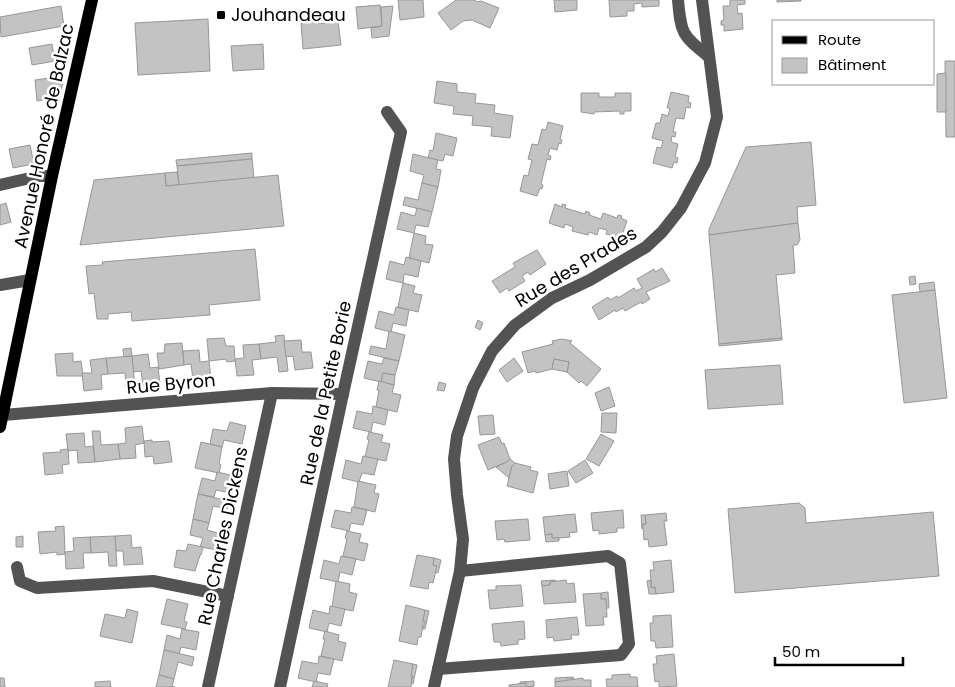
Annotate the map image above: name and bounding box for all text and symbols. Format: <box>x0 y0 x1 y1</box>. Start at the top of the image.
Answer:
place label: Jouhandeau <box>231 2 346 27</box>
marker: Jouhandeau <box>215 9 227 21</box>
legend <box>772 20 935 85</box>
street label: Avenue Honoré de Balzac <box>7 21 80 251</box>
text: Route <box>818 29 861 50</box>
text: Bâtiment <box>818 54 886 75</box>
street label: Rue des Prades <box>510 220 641 313</box>
street label: Rue de la Petite Borie <box>294 298 357 487</box>
street label: Rue Byron <box>125 367 217 400</box>
street label: Rue Charles Dickens <box>191 444 254 627</box>
scale bar <box>775 634 902 666</box>
text: 50 m <box>782 641 820 662</box>

